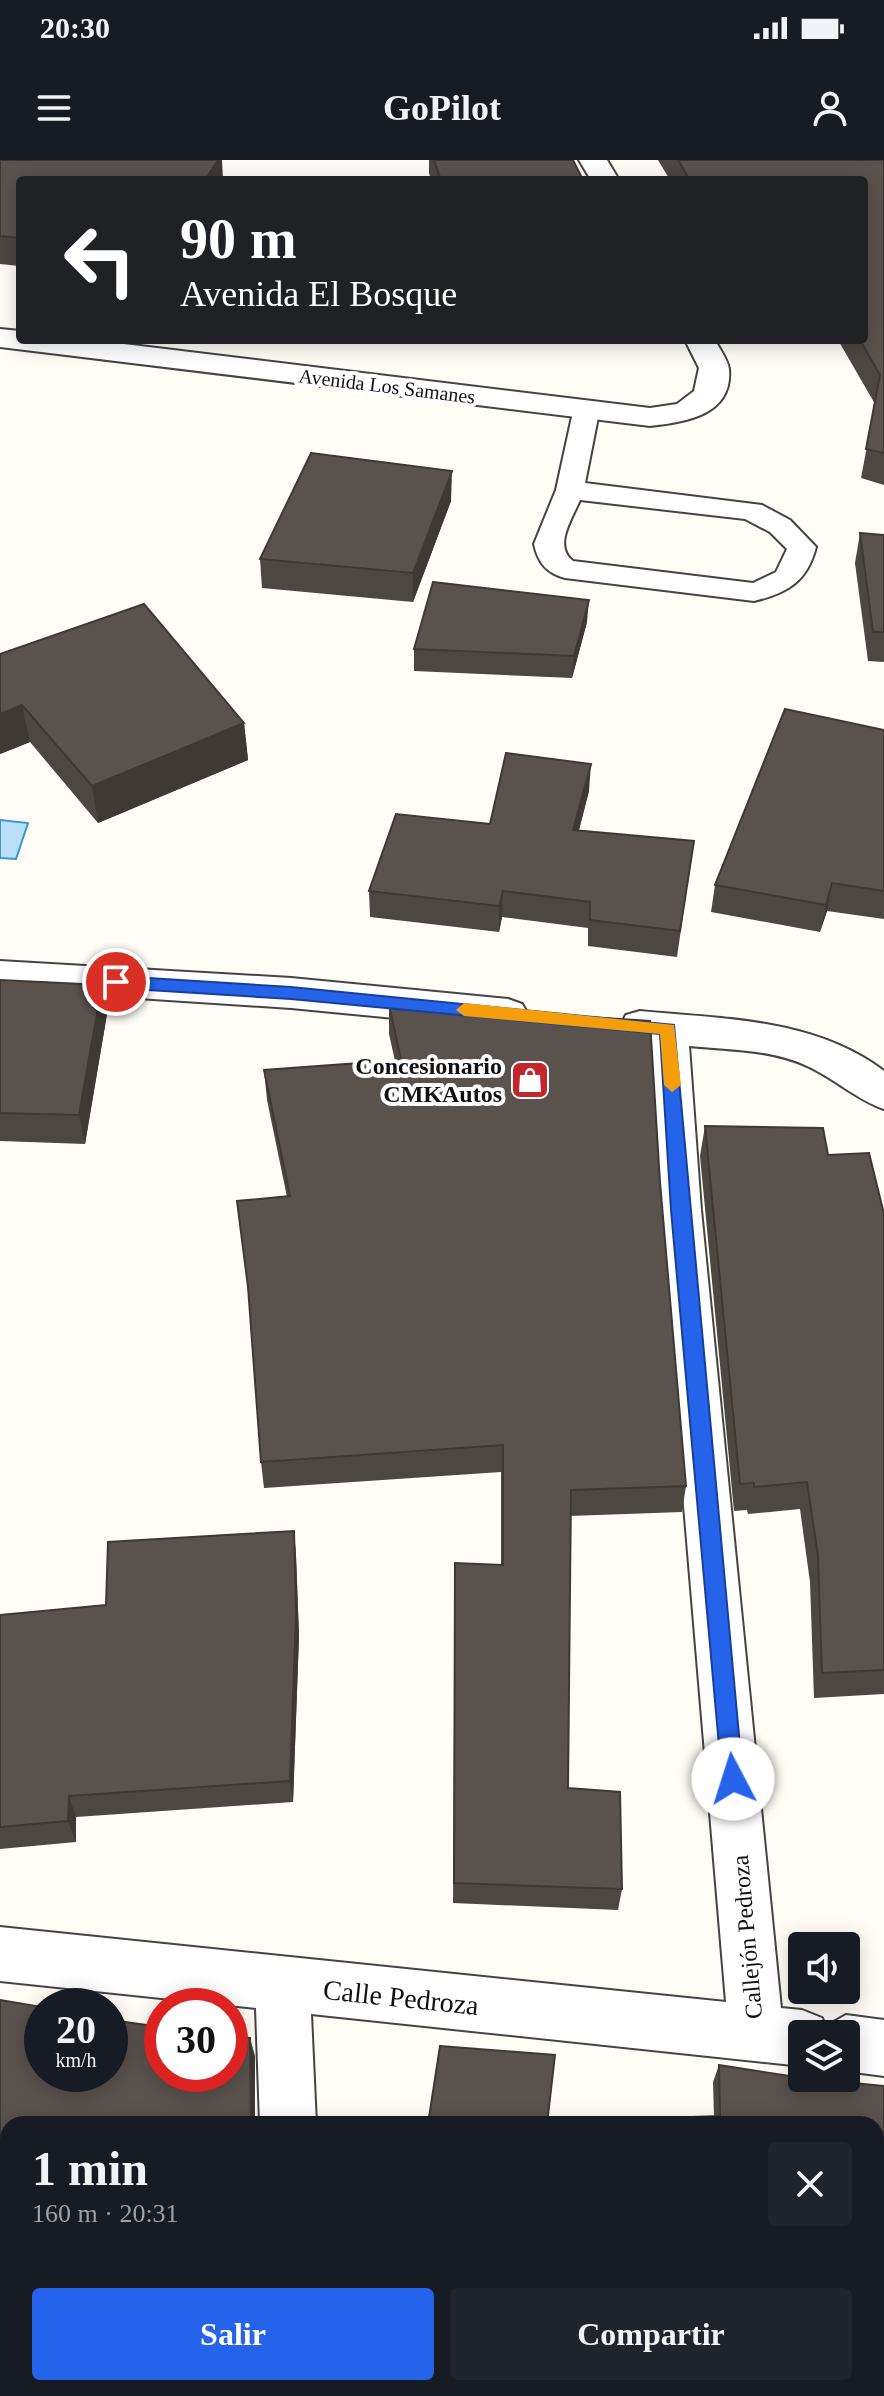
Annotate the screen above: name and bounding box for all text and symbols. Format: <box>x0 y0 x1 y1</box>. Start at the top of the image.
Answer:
text: 20:30 <box>40 11 110 44</box>
icon: menu <box>32 86 76 130</box>
icon: person <box>808 86 852 130</box>
text: GoPilot <box>383 88 501 128</box>
icon: left <box>48 208 152 312</box>
text: 90 m <box>180 208 297 270</box>
text: Avenida El Bosque <box>180 274 457 314</box>
street label: Avenida Los Samanes <box>298 364 477 408</box>
pin <box>82 948 150 1016</box>
icon: arrive <box>94 960 138 1004</box>
place label: Concesionario CMKAutos <box>355 1053 502 1107</box>
shop icon: Concesionario CMKAutos <box>509 1059 551 1101</box>
position arrow <box>691 1737 775 1821</box>
street label: Callejón Pedroza <box>727 1854 767 2020</box>
map controls <box>788 1932 860 2092</box>
button: sound <box>788 1932 860 2004</box>
street label: Calle Pedroza <box>322 1974 481 2021</box>
speed limit sign: 30 <box>144 1988 248 2092</box>
text: 20 <box>56 2007 96 2052</box>
button: layers <box>788 2020 860 2092</box>
text: km/h <box>55 2049 97 2071</box>
text: 1 min <box>32 2142 148 2195</box>
button: close <box>768 2142 852 2226</box>
text: 160 m · 20:31 <box>32 2199 179 2228</box>
button: Salir <box>32 2288 434 2380</box>
button: Compartir <box>450 2288 852 2380</box>

